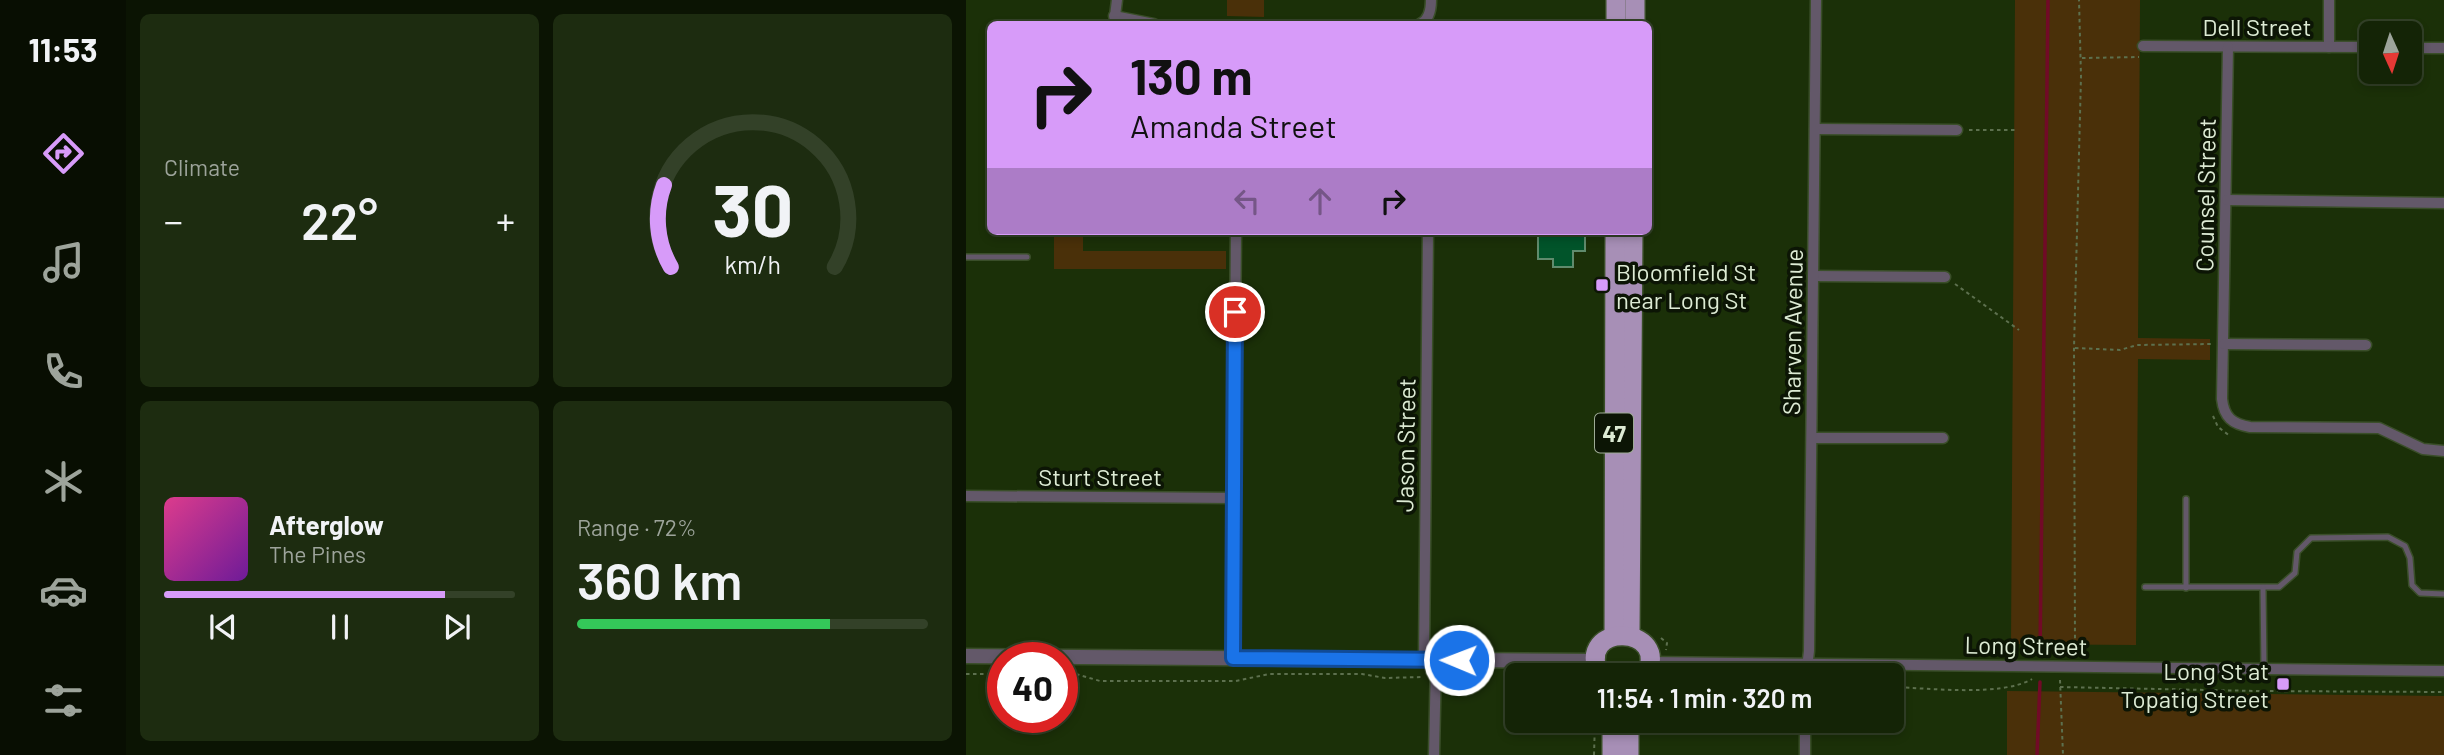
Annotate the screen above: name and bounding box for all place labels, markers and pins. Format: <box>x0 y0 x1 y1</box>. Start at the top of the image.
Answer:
place label: Bloomfield St near Long St <box>1616 257 1756 314</box>
marker: Bloomfield St near Long St <box>1594 277 1610 293</box>
pin <box>1205 282 1265 342</box>
place label: Long St at Topatig Street <box>2121 656 2269 713</box>
marker: Long St at Topatig Street <box>2275 676 2291 692</box>

